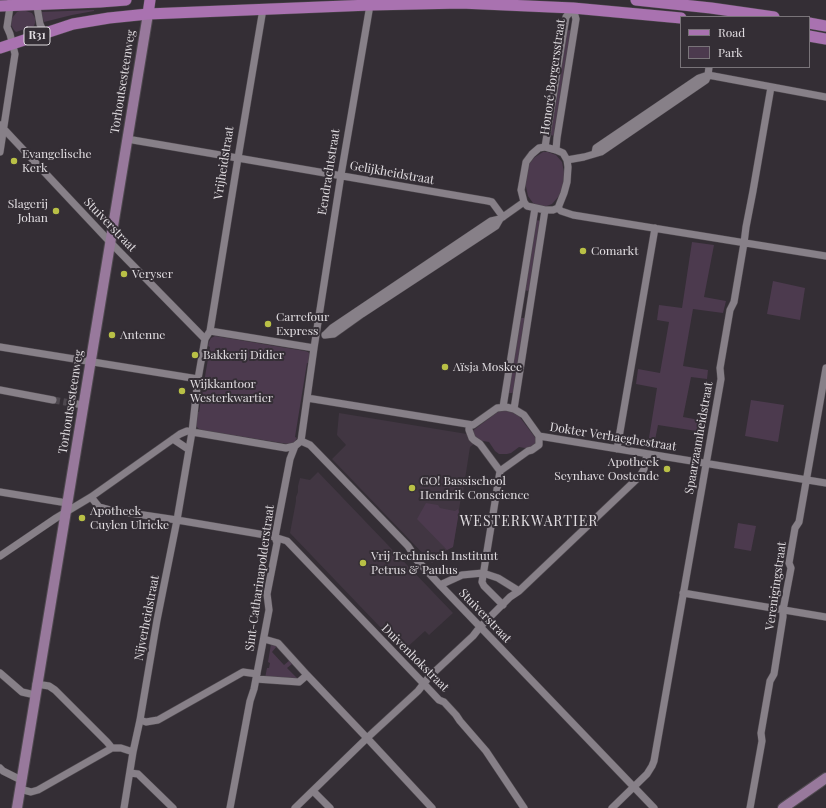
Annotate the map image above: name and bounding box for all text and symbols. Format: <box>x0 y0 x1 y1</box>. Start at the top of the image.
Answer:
legend <box>680 16 810 68</box>
street label: Honoré Borgersstraat <box>538 18 568 136</box>
text: Road <box>718 24 745 40</box>
road number: R31 <box>24 27 50 45</box>
street label: Torhoutsesteenweg <box>108 29 138 135</box>
text: Park <box>718 44 743 60</box>
street label: Vrijheidstraat <box>211 125 237 201</box>
street label: Eendrachtstraat <box>315 128 343 216</box>
place label: Evangelische Kerk <box>22 147 92 175</box>
marker: Evangelische Kerk <box>9 156 19 166</box>
street label: Gelijkheidstraat <box>349 158 435 188</box>
street label: Stuiverstraat <box>81 195 139 255</box>
place label: Slagerij Johan <box>8 197 48 225</box>
marker: Slagerij Johan <box>51 206 61 216</box>
place label: Comarkt <box>591 244 638 258</box>
marker: Comarkt <box>578 246 588 256</box>
place label: Veryser <box>132 267 173 281</box>
marker: Veryser <box>119 269 129 279</box>
place label: Carrefour Express <box>276 310 329 338</box>
marker: Carrefour Express <box>263 319 273 329</box>
place label: Antenne <box>120 328 165 342</box>
marker: Antenne <box>107 330 117 340</box>
place label: Bakkerij Didier <box>203 348 284 362</box>
street label: Torhoutsesteenweg <box>56 349 86 455</box>
marker: Bakkerij Didier <box>190 350 200 360</box>
place label: Aïsja Moskee <box>453 360 522 374</box>
marker: Aïsja Moskee <box>440 362 450 372</box>
place label: Wijkkantoor Westerkwartier <box>190 377 273 405</box>
street label: Spaarzaamheidstraat <box>682 381 716 495</box>
marker: Wijkkantoor Westerkwartier <box>177 386 187 396</box>
street label: Dokter Verhaeghestraat <box>549 420 677 454</box>
place label: Apotheek Seynhave Oostende <box>554 455 659 483</box>
marker: Apotheek Seynhave Oostende <box>662 464 672 474</box>
place label: GO! Bassischool Hendrik Conscience <box>420 474 529 502</box>
marker: GO! Bassischool Hendrik Conscience <box>407 483 417 493</box>
place label: Apotheek Cuylen Ulricke <box>90 504 169 532</box>
street label: Sint-Catharinapolderstraat <box>243 504 277 652</box>
marker: Apotheek Cuylen Ulricke <box>77 513 87 523</box>
district label: WESTERKWARTIER <box>460 514 598 530</box>
street label: Verenigingstraat <box>763 541 789 631</box>
place label: Vrij Technisch Instituut Petrus & Paulus <box>371 549 498 577</box>
marker: Vrij Technisch Instituut Petrus & Paulus <box>358 558 368 568</box>
street label: Nijverheidstraat <box>132 574 162 662</box>
street label: Stuiverstraat <box>456 586 514 646</box>
street label: Duivenhokstraat <box>378 621 452 695</box>

